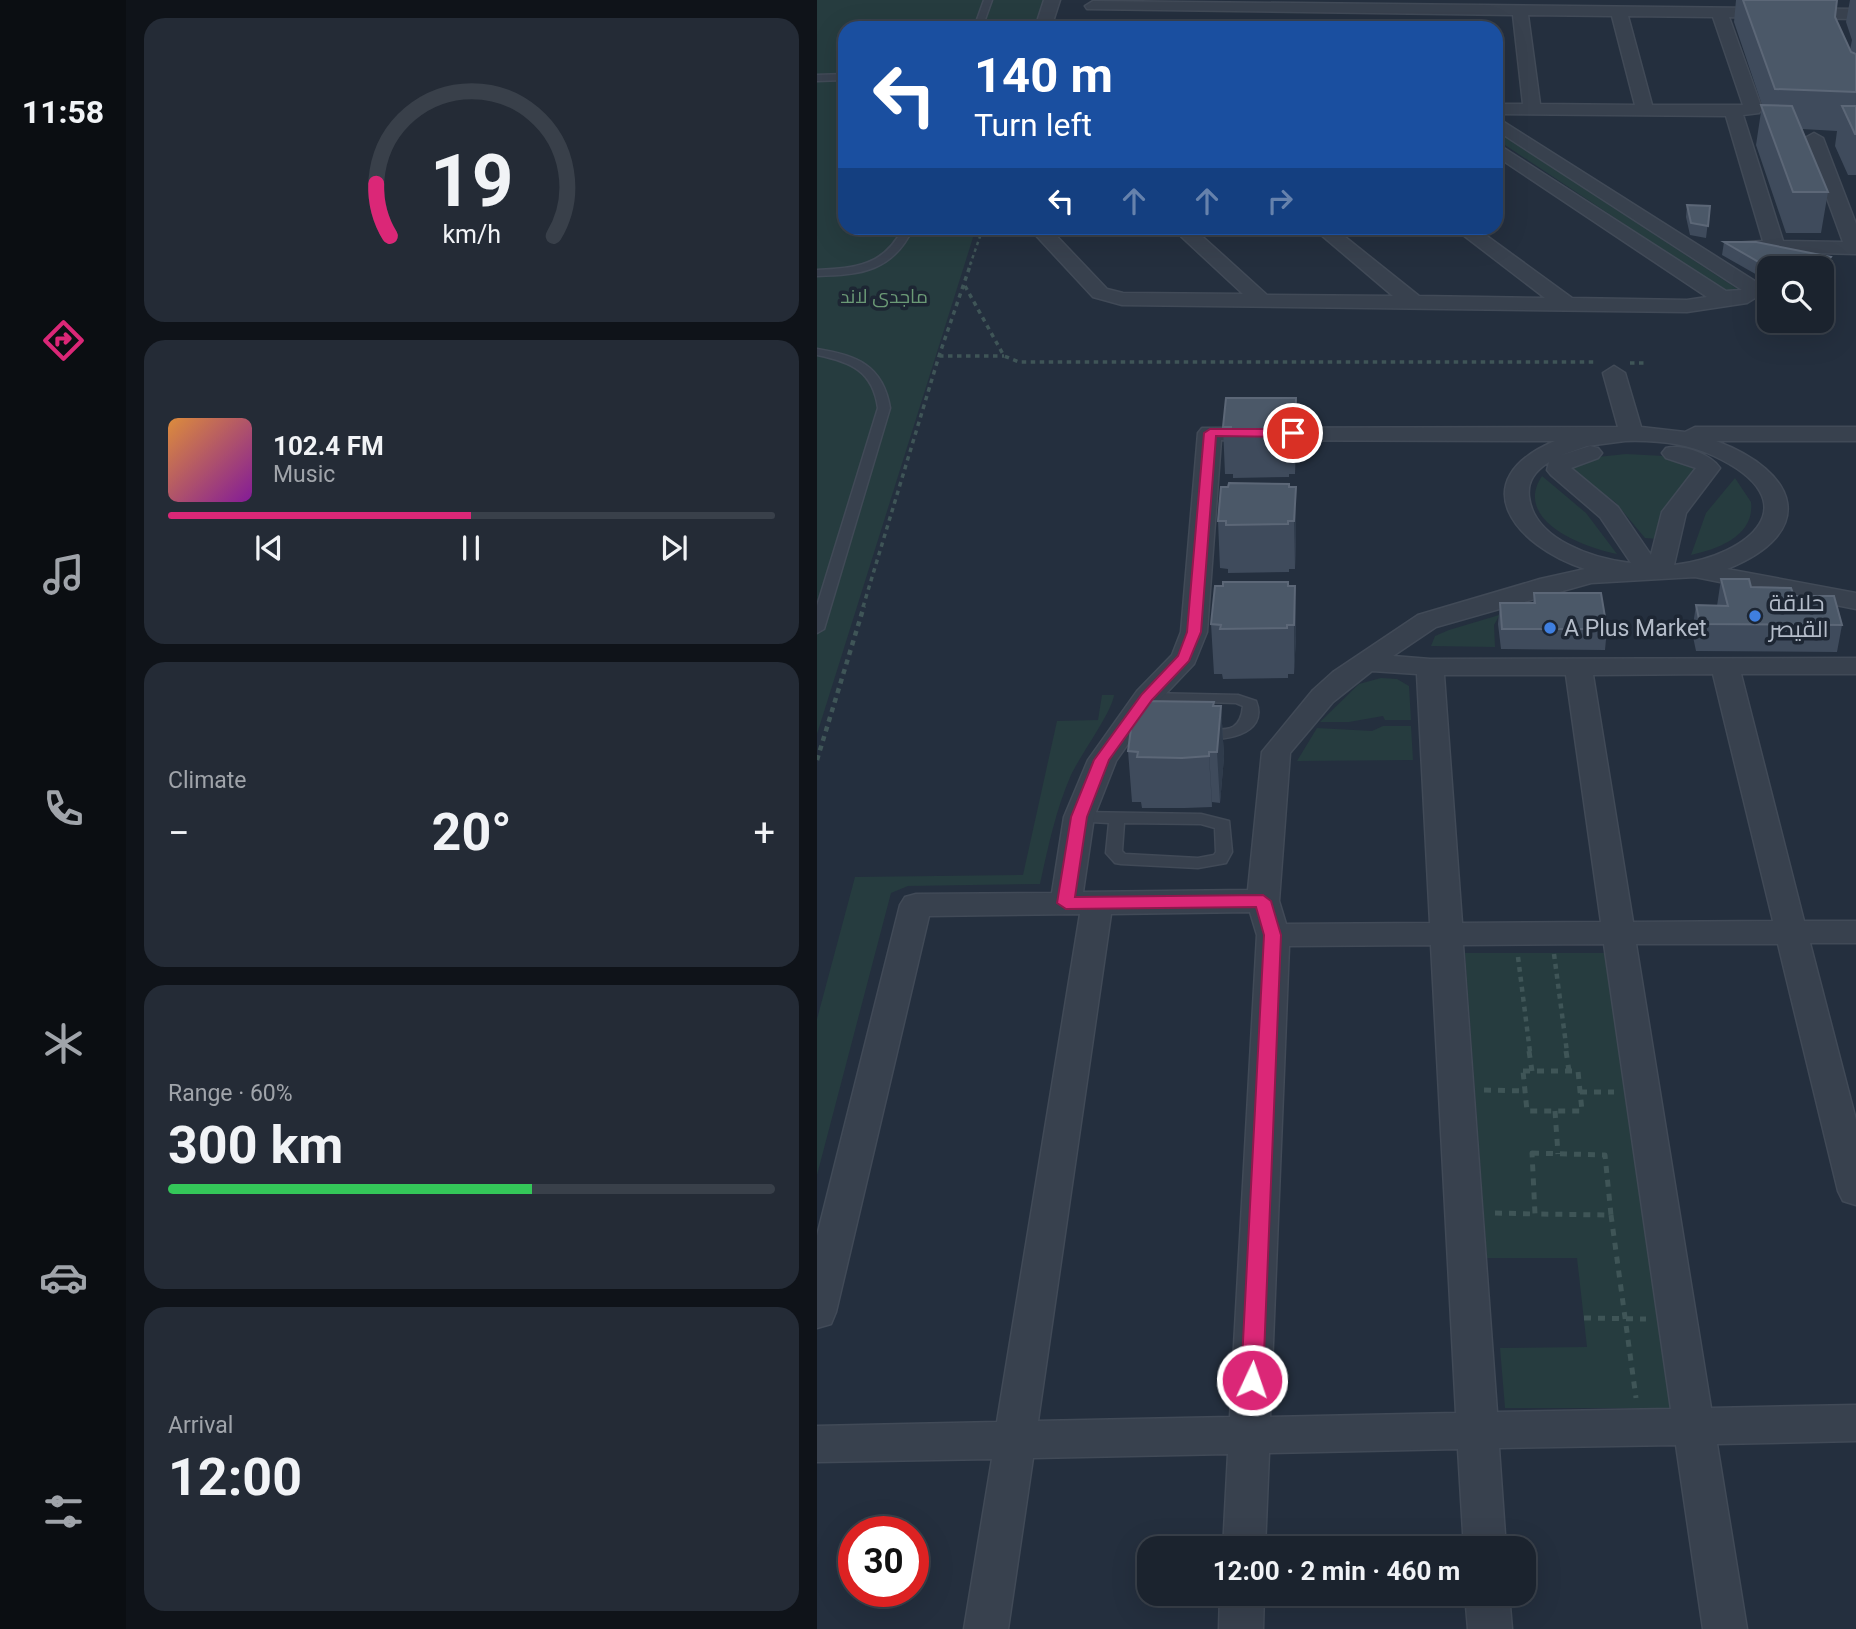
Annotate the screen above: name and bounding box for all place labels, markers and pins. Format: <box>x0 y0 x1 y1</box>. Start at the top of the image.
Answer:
pin <box>1263 403 1323 463</box>
place label: حلاقة القيصر <box>1767 590 1829 643</box>
marker: حلاقة القيصر <box>1747 608 1763 624</box>
place label: A Plus Market <box>1564 615 1707 642</box>
marker: A Plus Market <box>1542 620 1558 636</box>

